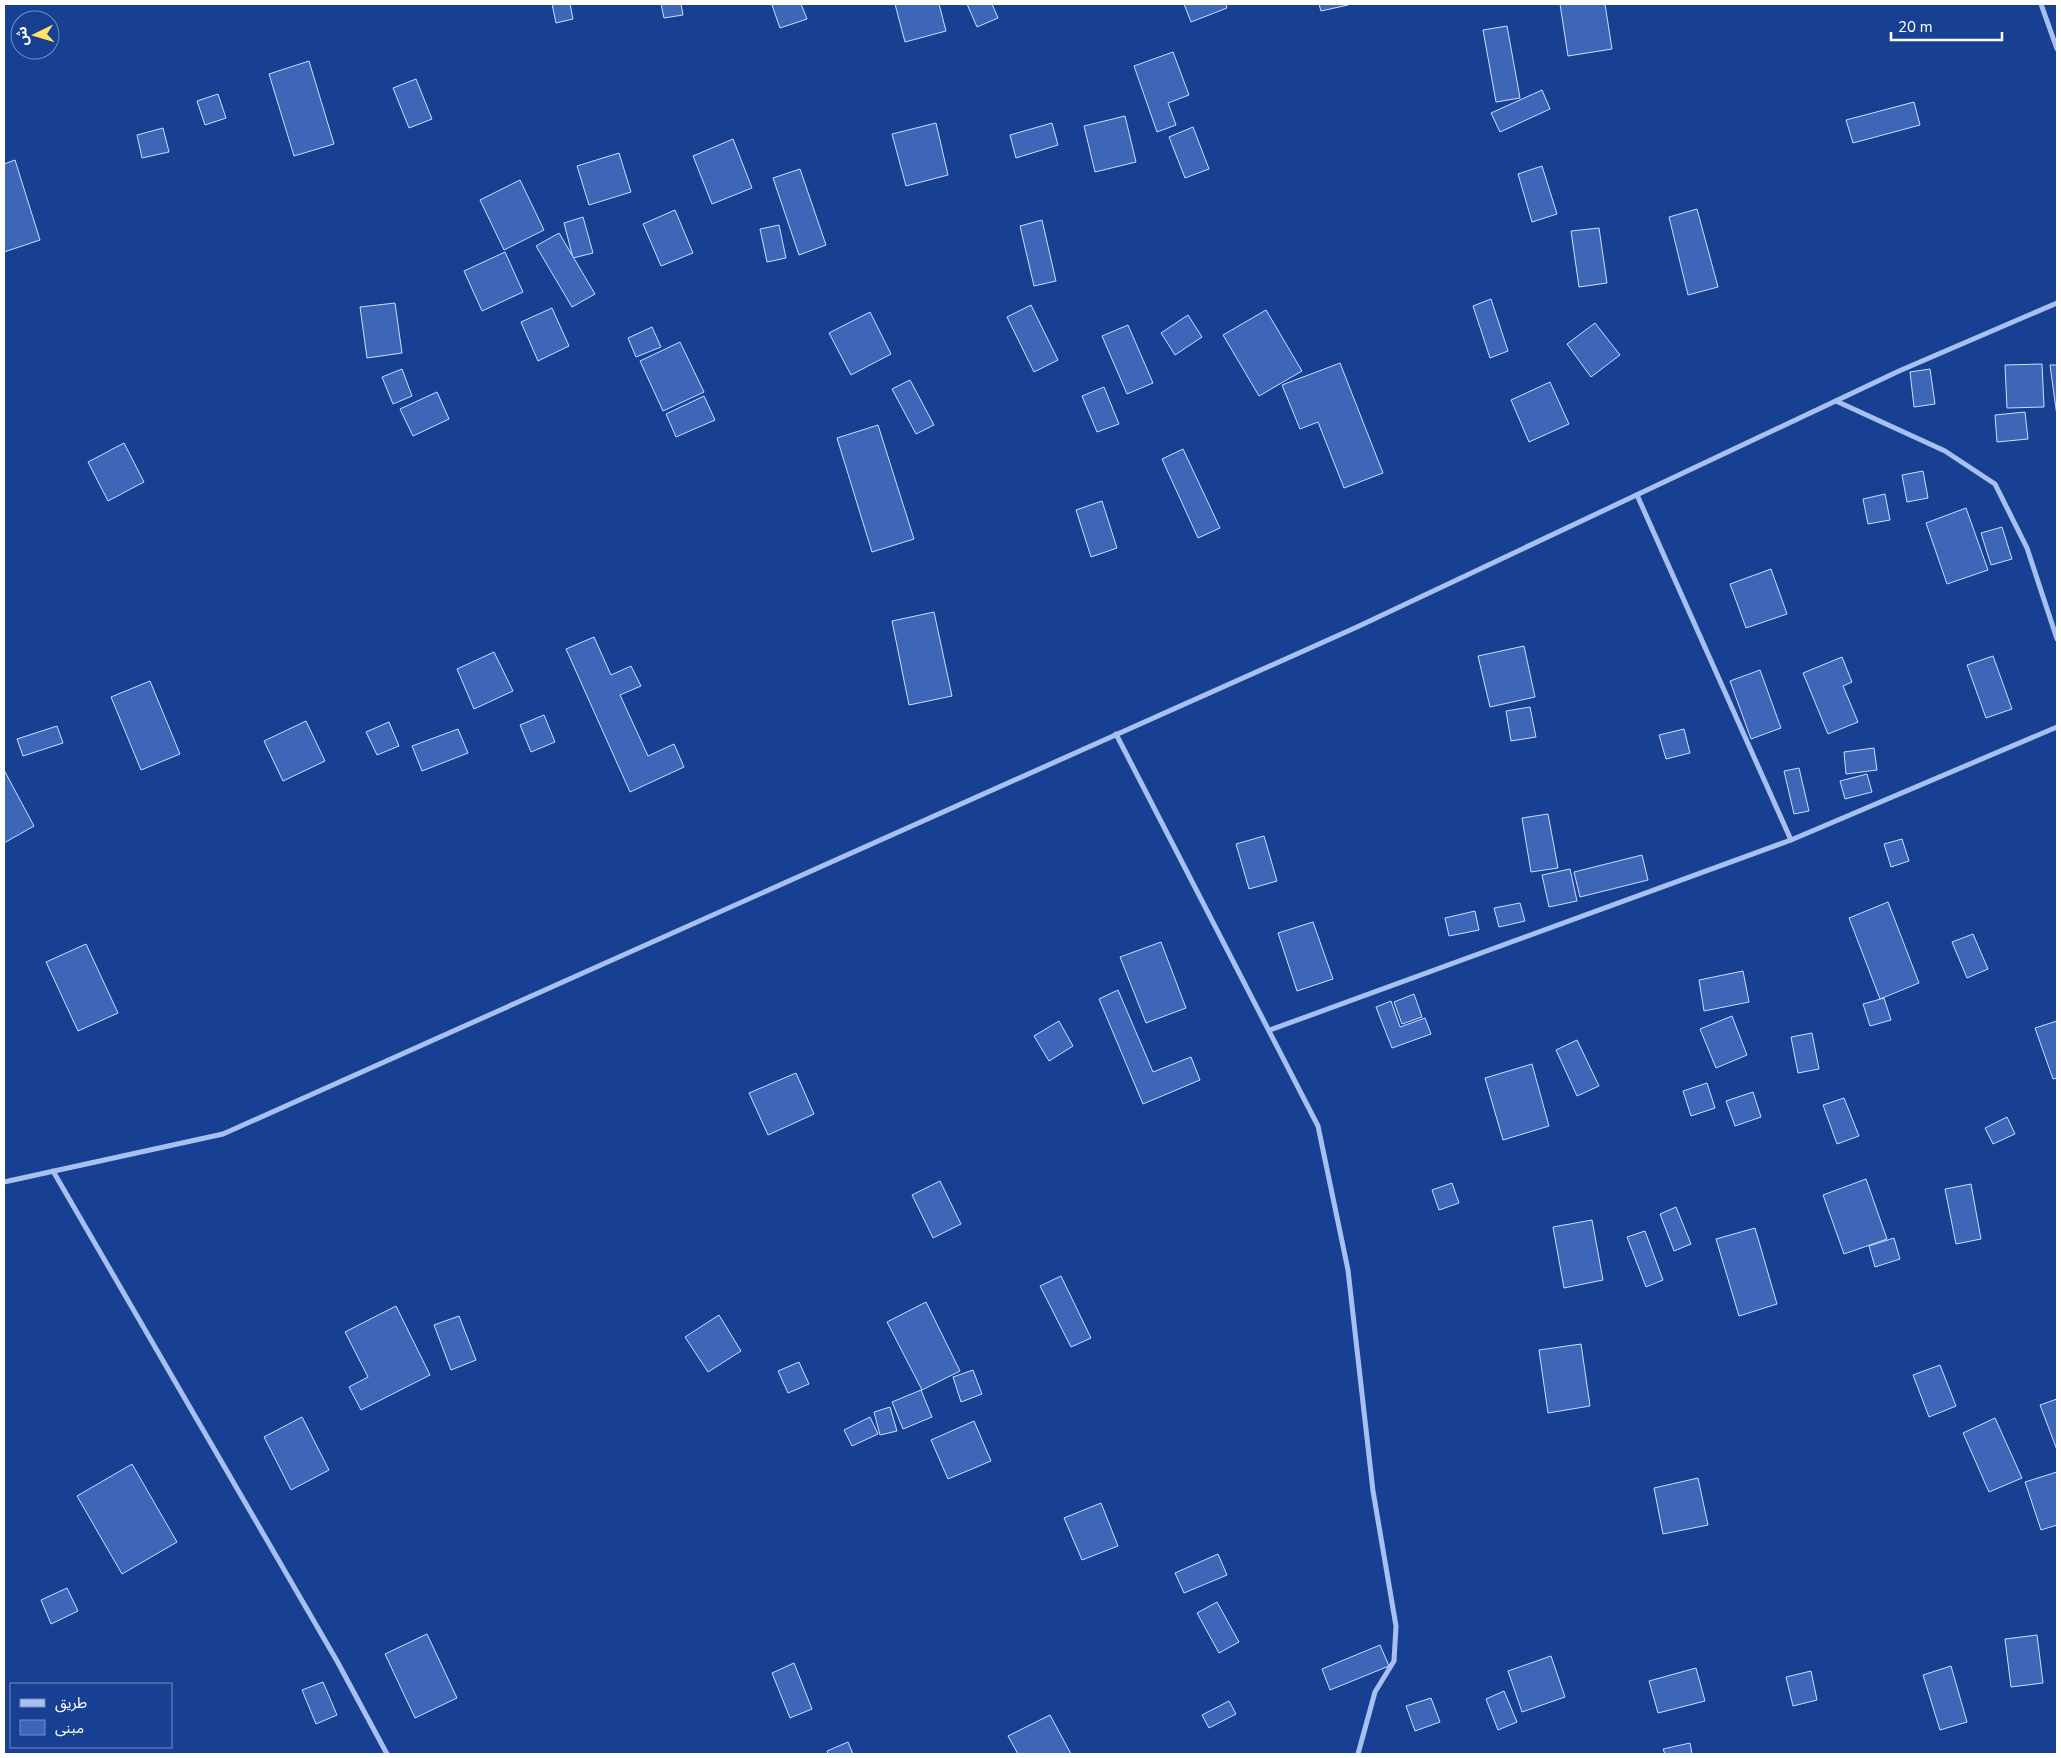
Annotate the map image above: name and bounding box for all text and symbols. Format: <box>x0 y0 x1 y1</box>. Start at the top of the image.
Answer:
north arrow <box>10 10 60 60</box>
scale bar <box>1891 10 2002 42</box>
text: 20 m <box>1898 17 1933 37</box>
text: ش <box>12 26 33 46</box>
legend <box>10 1683 172 1748</box>
text: طريق <box>55 1693 87 1713</box>
text: مبنى <box>55 1718 84 1738</box>

